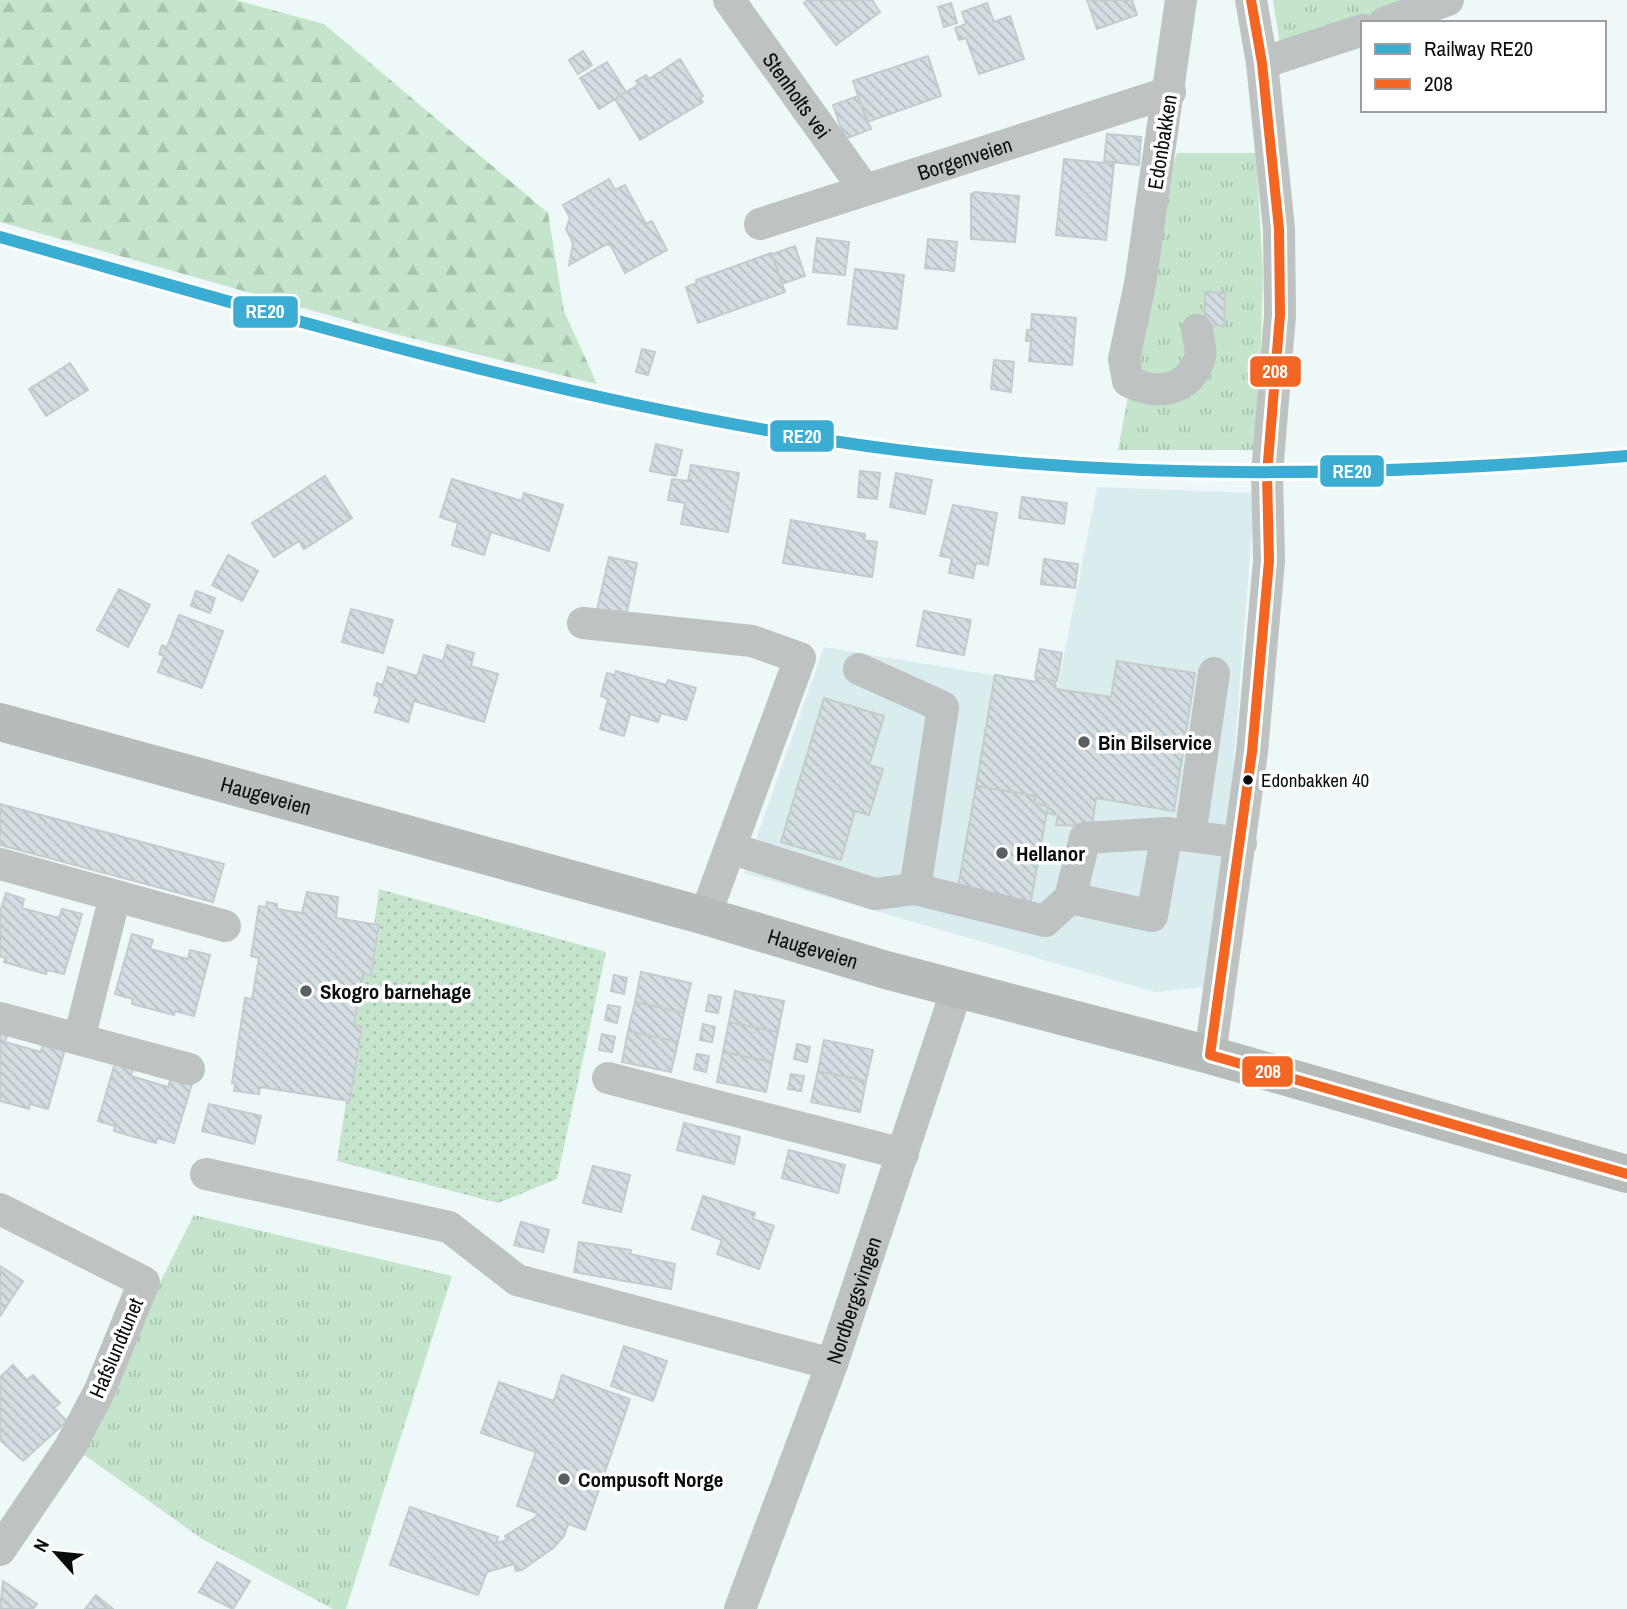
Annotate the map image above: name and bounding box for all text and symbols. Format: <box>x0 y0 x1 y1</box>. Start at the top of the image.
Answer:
legend <box>1361 21 1606 112</box>
text: Railway RE20 <box>1424 34 1533 63</box>
street label: Stenholts vei <box>756 46 838 144</box>
text: 208 <box>1424 69 1453 98</box>
street label: Edonbakken <box>1140 92 1184 192</box>
street label: Borgenveien <box>914 129 1016 187</box>
line badge: RE20 <box>232 295 299 329</box>
text: RE20 <box>246 298 285 324</box>
line badge: 208 <box>1249 355 1302 388</box>
text: 208 <box>1262 358 1288 384</box>
line badge: RE20 <box>769 419 835 453</box>
text: RE20 <box>783 423 822 449</box>
line badge: RE20 <box>1319 454 1385 488</box>
text: RE20 <box>1333 458 1372 484</box>
place label: Bin Bilservice <box>1098 728 1212 757</box>
marker: Bin Bilservice <box>1076 734 1092 750</box>
place label: Edonbakken 40 <box>1261 767 1369 793</box>
street label: Haugeveien <box>217 769 315 822</box>
marker: Edonbakken 40 <box>1241 773 1255 787</box>
place label: Hellanor <box>1016 839 1085 868</box>
marker: Hellanor <box>994 845 1010 861</box>
street label: Haugeveien <box>764 921 862 975</box>
place label: Skogro barnehage <box>320 977 471 1006</box>
marker: Skogro barnehage <box>298 983 314 999</box>
line badge: 208 <box>1241 1055 1294 1088</box>
text: 208 <box>1255 1058 1281 1084</box>
street label: Nordbergsvingen <box>819 1233 888 1367</box>
street label: Hafslundtunet <box>82 1293 150 1403</box>
place label: Compusoft Norge <box>578 1465 723 1494</box>
marker: Compusoft Norge <box>556 1471 572 1487</box>
north arrow <box>21 1518 91 1588</box>
text: N <box>27 1534 55 1556</box>

